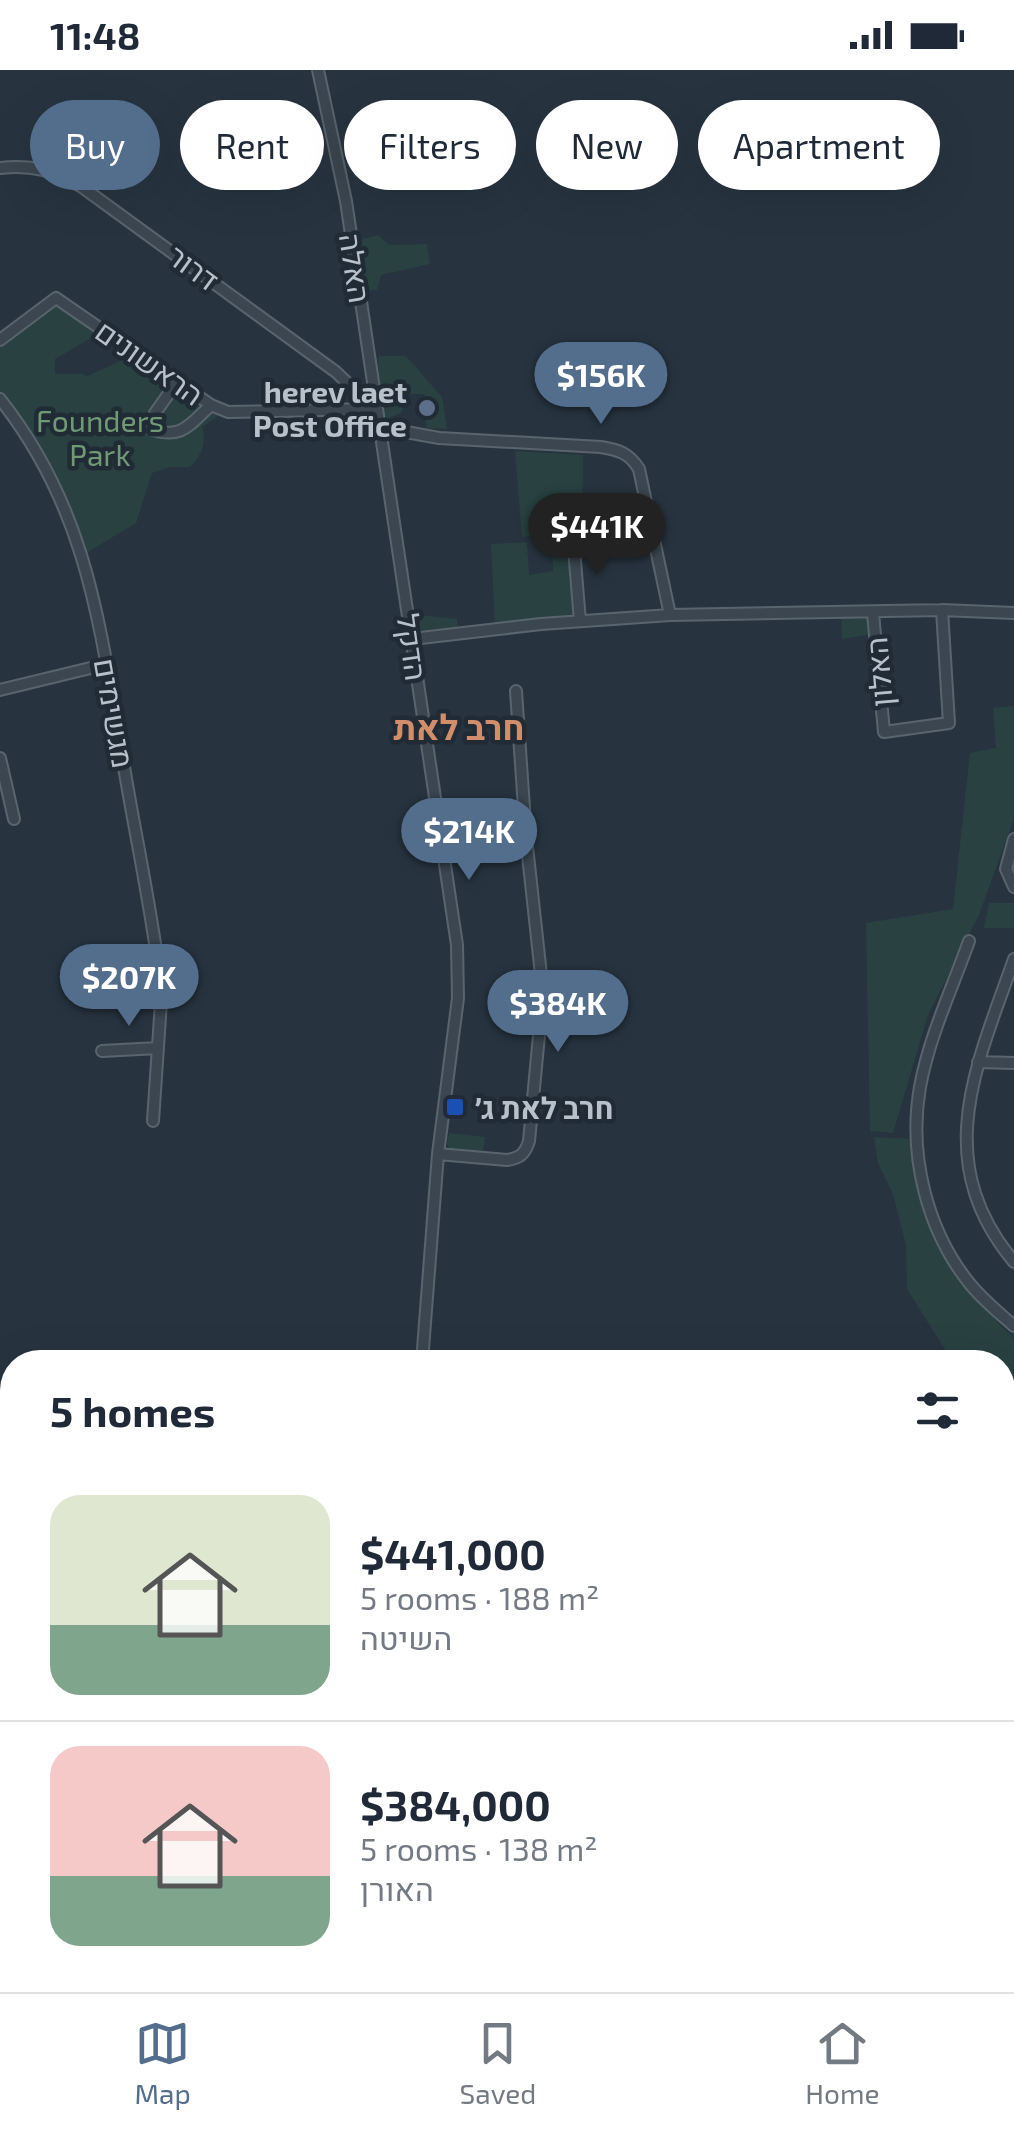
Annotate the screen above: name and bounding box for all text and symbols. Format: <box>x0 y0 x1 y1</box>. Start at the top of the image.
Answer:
text: 11:48 <box>50 12 140 58</box>
chip: Buy <box>30 100 160 190</box>
chip: Rent <box>180 100 324 190</box>
chip: Filters <box>344 100 516 190</box>
chip: New <box>536 100 678 190</box>
chip: Apartment <box>698 100 940 190</box>
street label: האלה <box>333 231 379 305</box>
street label: דרור <box>162 237 226 297</box>
street label: הראשונים <box>89 312 211 412</box>
pin: $156K <box>531 342 671 427</box>
text: $156K <box>556 355 646 393</box>
place label: herev laet Post Office <box>253 373 407 443</box>
marker: herev laet Post Office <box>416 397 438 419</box>
park label: Founders Park <box>36 402 164 472</box>
pin: $441K <box>527 493 667 578</box>
text: $441K <box>550 506 644 544</box>
street label: הדקל <box>390 611 436 683</box>
street label: האלון <box>857 636 899 708</box>
street label: מגשימים <box>88 655 142 771</box>
district label: חרב לאת <box>394 705 524 747</box>
pin: $214K <box>399 798 539 883</box>
text: $214K <box>423 811 515 849</box>
pin: $207K <box>59 944 199 1029</box>
text: $207K <box>82 957 176 995</box>
pin: $384K <box>488 970 628 1055</box>
text: $384K <box>509 983 607 1021</box>
place label: חרב לאת ג׳ <box>475 1089 613 1125</box>
marker: חרב לאת ג׳ <box>444 1096 466 1118</box>
icon: filters <box>910 1383 965 1438</box>
text: 5 homes <box>50 1385 215 1435</box>
text: $441,000 <box>360 1528 546 1578</box>
icon: home <box>130 1535 250 1655</box>
text: 5 rooms · 188 m² <box>360 1578 599 1616</box>
text: השיטה <box>360 1618 452 1656</box>
text: $384,000 <box>360 1779 551 1829</box>
icon: home <box>130 1786 250 1906</box>
text: 5 rooms · 138 m² <box>360 1829 598 1867</box>
text: האורן <box>360 1869 434 1907</box>
tab: Map <box>134 2016 191 2110</box>
tab: Saved <box>460 2016 536 2110</box>
tab: Home <box>805 2016 880 2110</box>

